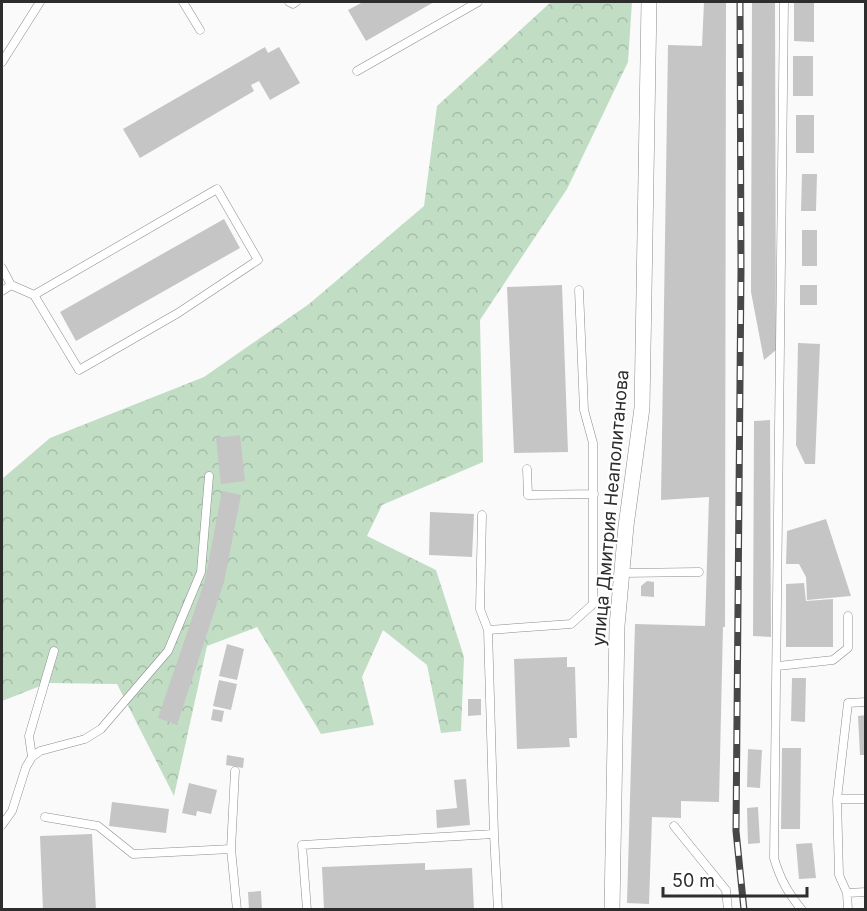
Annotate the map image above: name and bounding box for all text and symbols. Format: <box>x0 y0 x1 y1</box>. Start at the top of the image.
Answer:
street label: улица Дмитрия Неаполитанова <box>587 369 633 647</box>
scale bar <box>663 860 807 898</box>
text: 50 m <box>672 870 715 891</box>

